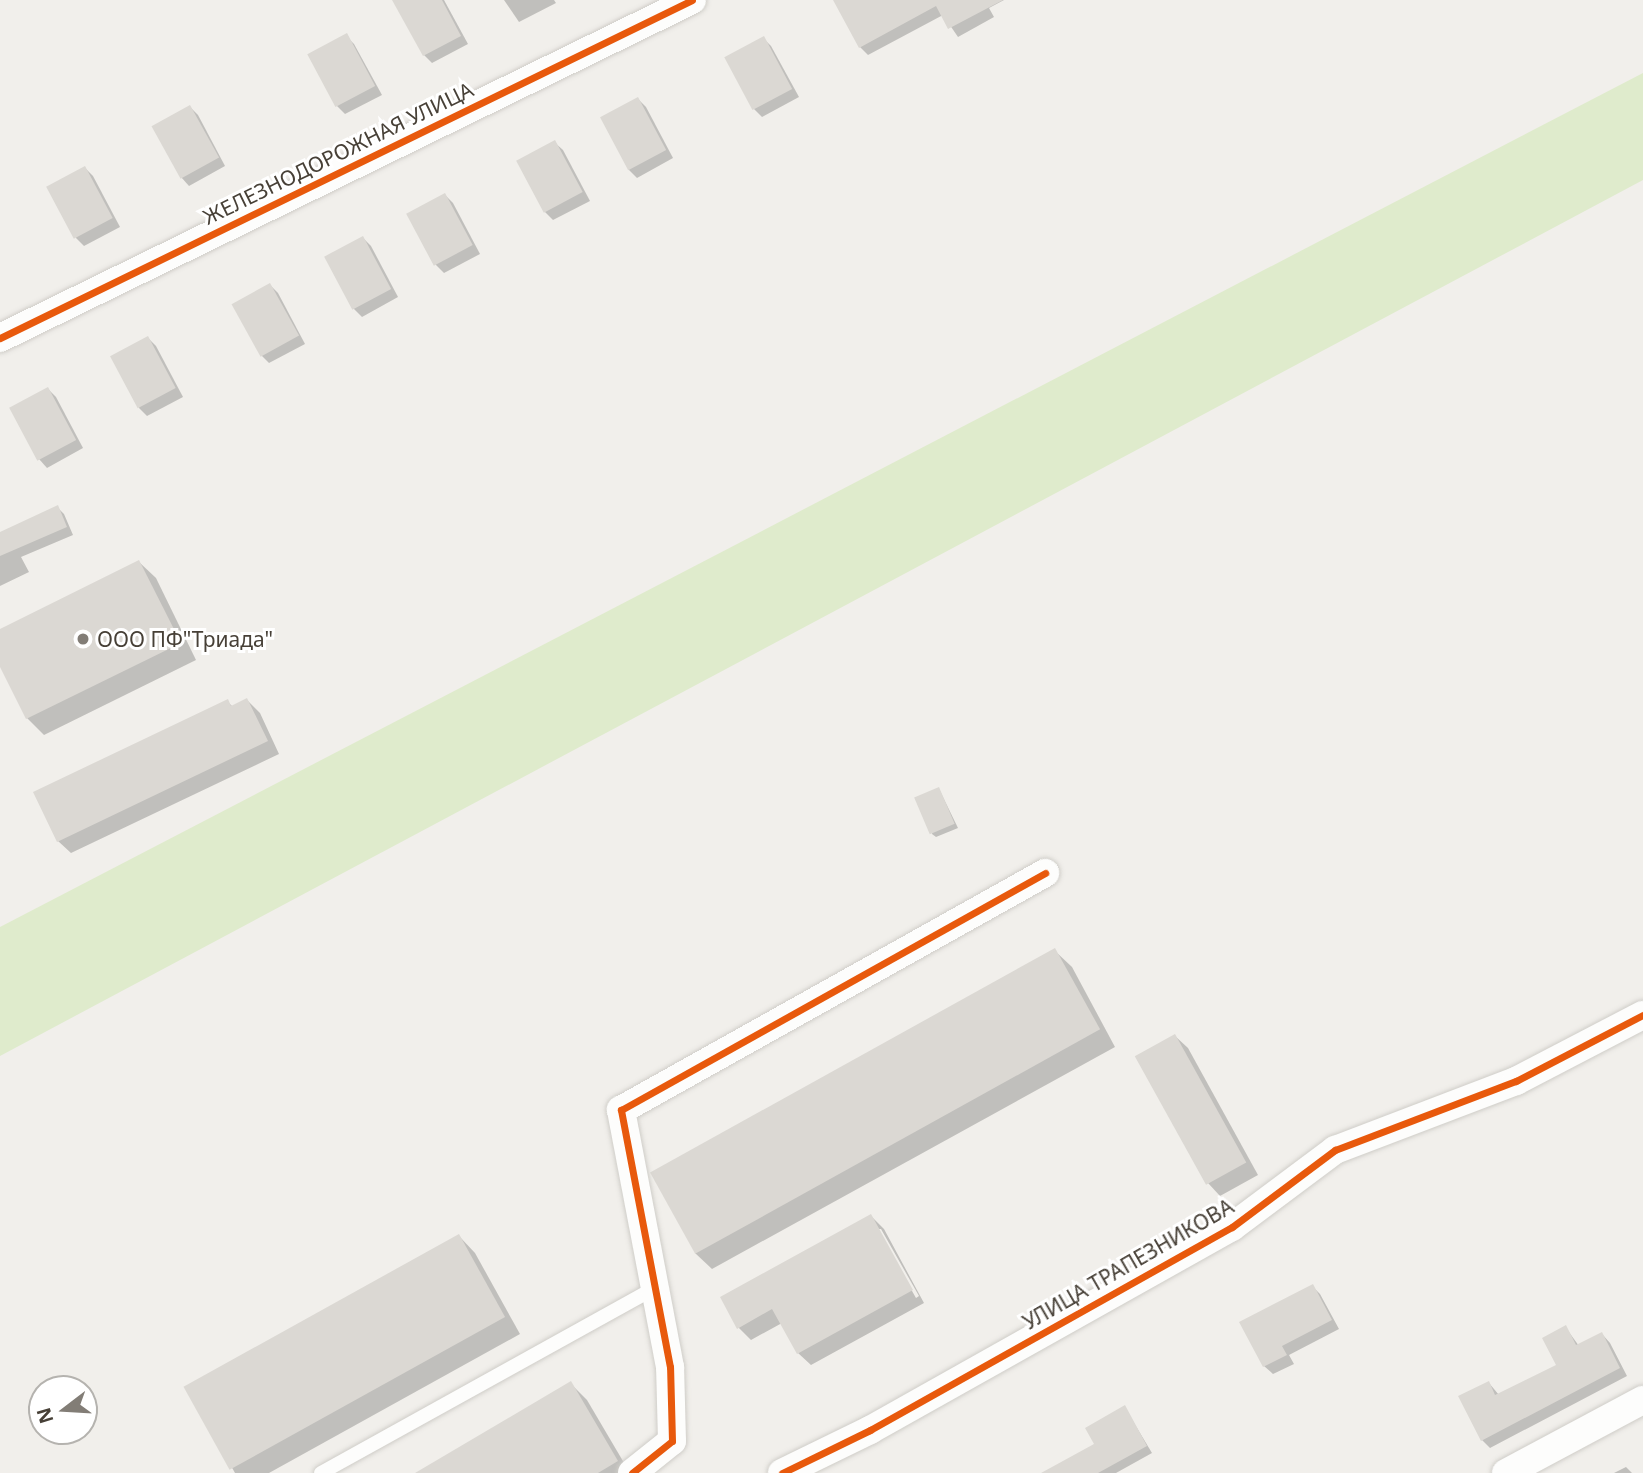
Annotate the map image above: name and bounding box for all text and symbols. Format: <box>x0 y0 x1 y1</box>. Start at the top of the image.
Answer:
street label: ЖЕЛЕЗНОДОРОЖНАЯ УЛИЦА <box>199 76 477 230</box>
place label: ООО ПФ"Триада" <box>97 626 273 652</box>
marker: ООО ПФ"Триада" <box>75 631 91 647</box>
street label: УЛИЦА ТРАПЕЗНИКОВА <box>1018 1193 1238 1335</box>
north arrow <box>28 1375 98 1445</box>
text: N <box>30 1404 60 1427</box>

